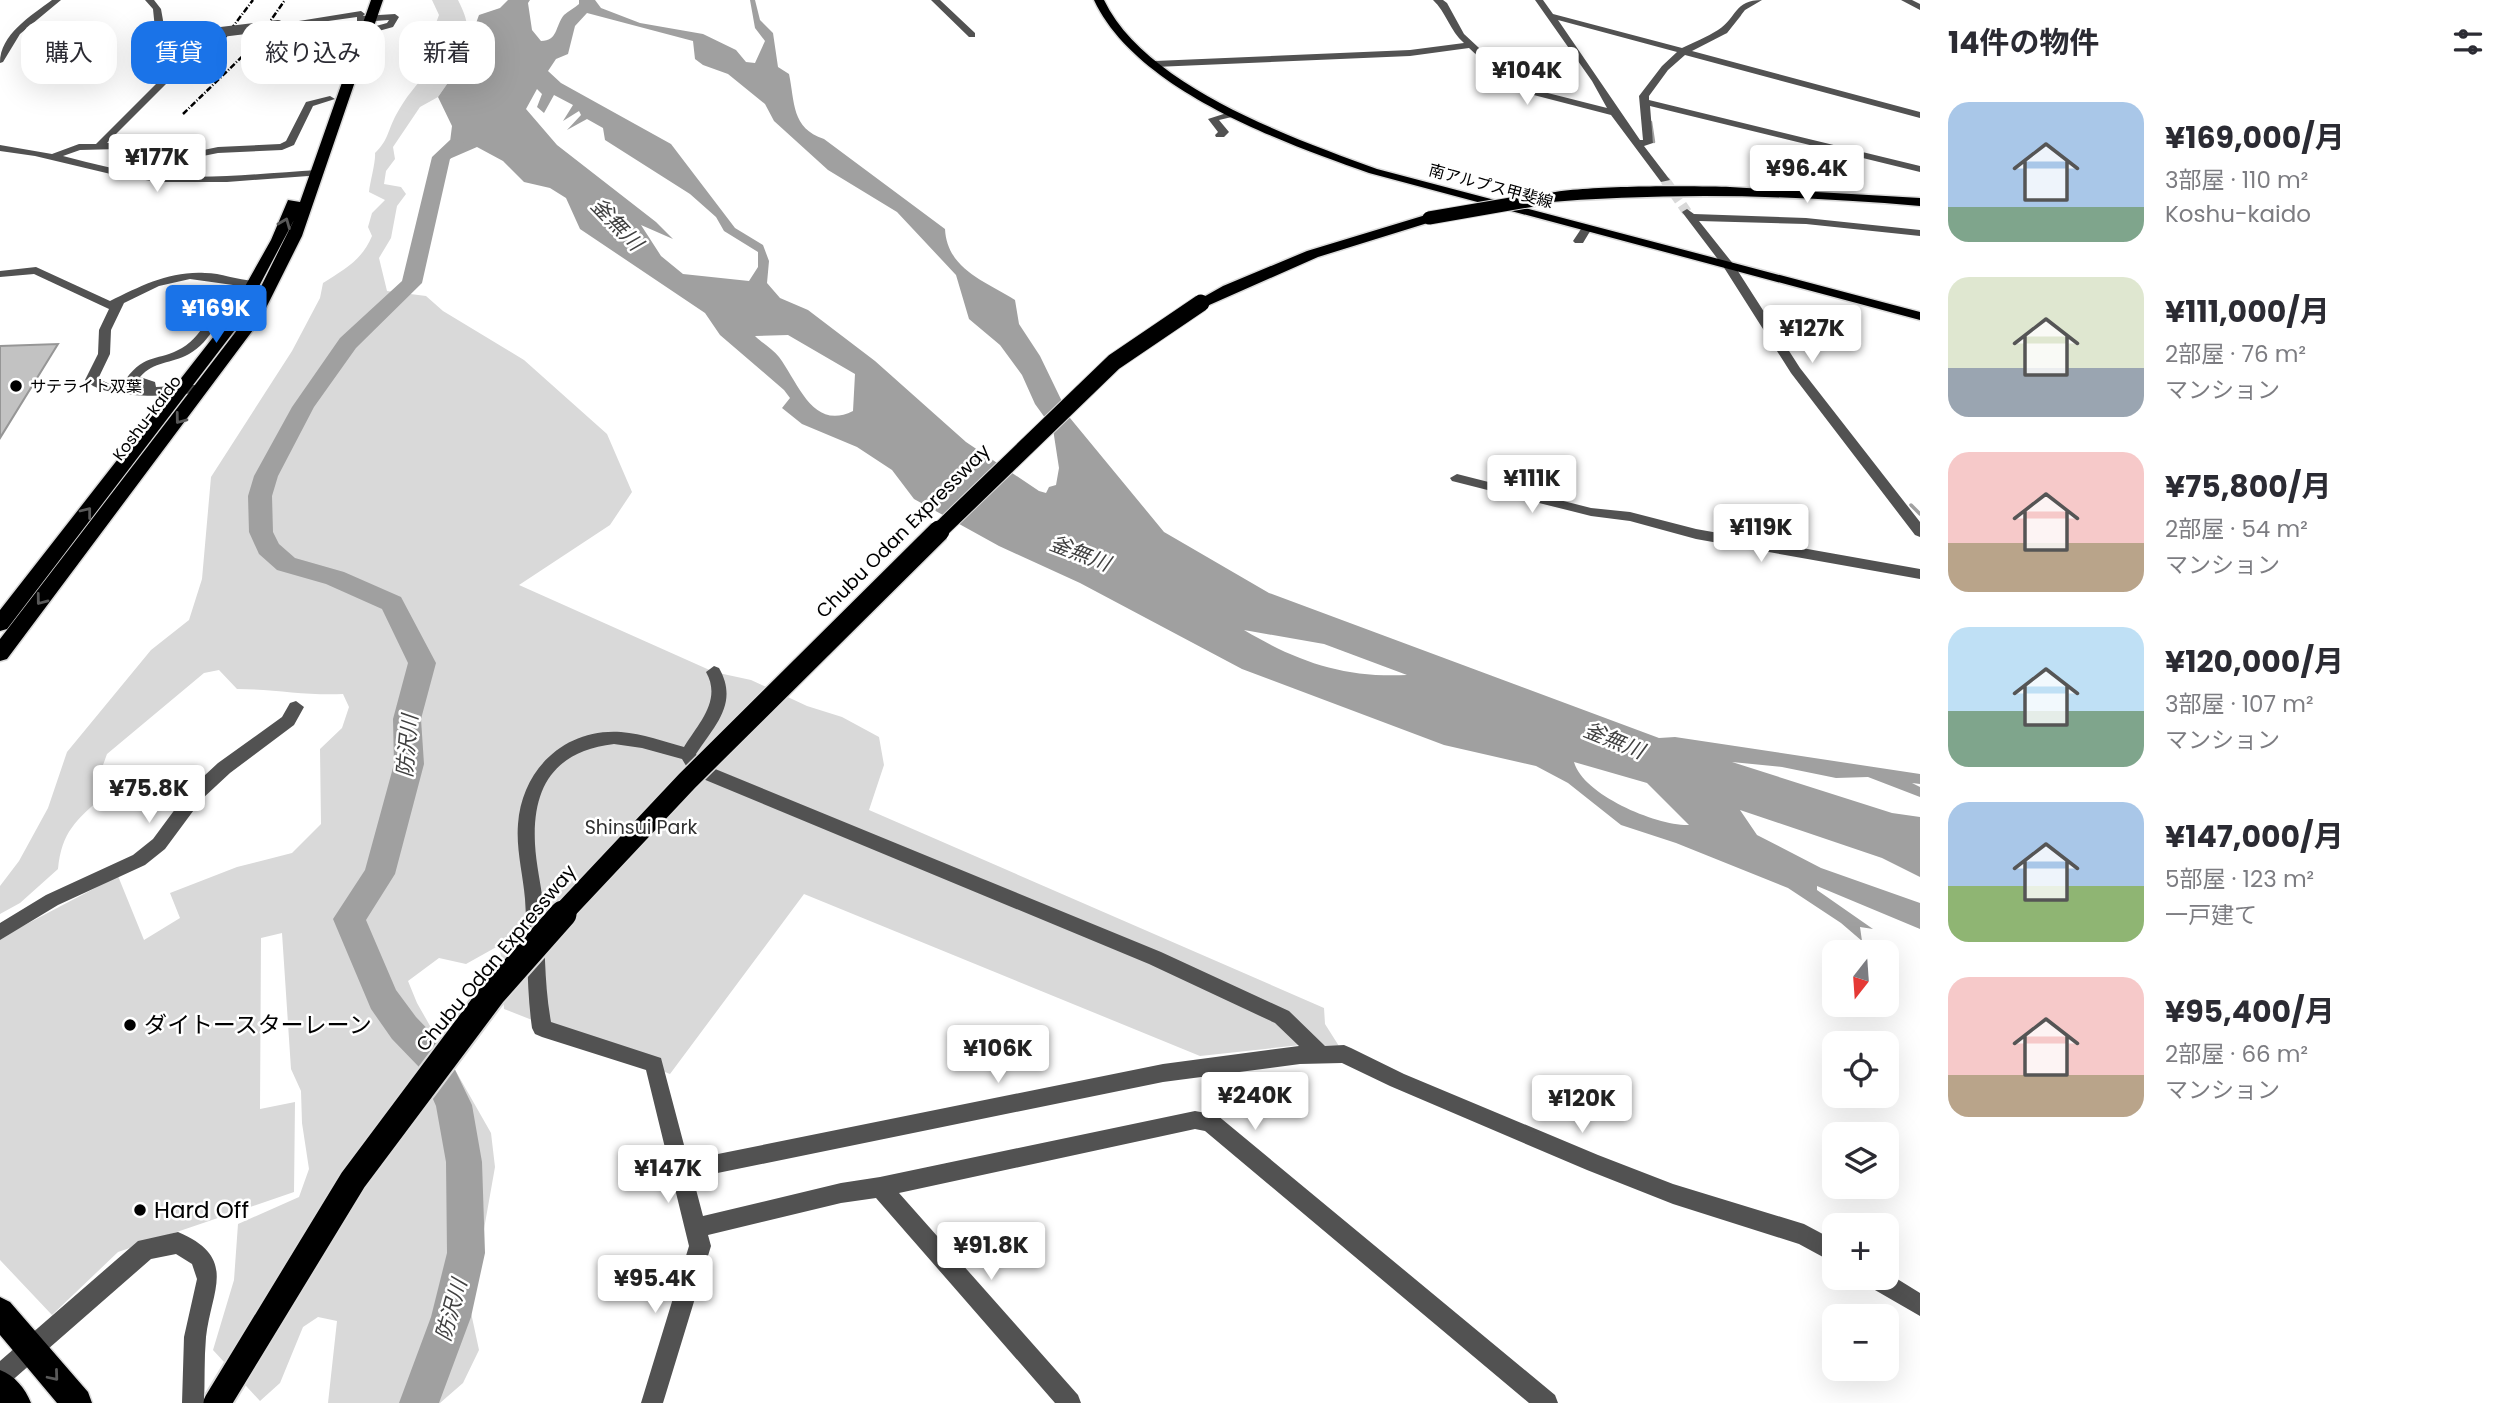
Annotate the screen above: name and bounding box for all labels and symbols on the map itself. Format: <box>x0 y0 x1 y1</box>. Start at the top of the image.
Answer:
pin: ¥104K <box>1478 48 1576 107</box>
pin: ¥177K <box>108 134 206 194</box>
pin: ¥96.4K <box>1750 146 1864 205</box>
street label: 南アルプス甲斐線 <box>1426 158 1556 214</box>
water label: 釜無川 <box>585 191 651 258</box>
one-way arrow <box>277 218 291 230</box>
pin: ¥169K <box>167 286 265 345</box>
pin: ¥127K <box>1763 306 1861 365</box>
street label: Koshu-kaido <box>107 371 187 465</box>
place label: サテライト双葉 <box>30 375 142 398</box>
marker: サテライト双葉 <box>8 378 24 394</box>
one-way arrow <box>175 412 188 424</box>
street label: Chubu Odan Expressway <box>810 438 996 624</box>
pin: ¥111K <box>1483 456 1581 515</box>
pin: ¥119K <box>1712 504 1810 564</box>
one-way arrow <box>79 508 92 520</box>
water label: 釜無川 <box>1045 528 1116 579</box>
one-way arrow <box>37 592 50 605</box>
water label: 防沢川 <box>390 711 424 779</box>
water label: 釜無川 <box>1579 715 1650 766</box>
pin: ¥75.8K <box>92 766 206 825</box>
park label: Shinsui Park <box>585 814 698 841</box>
street label: Chubu Odan Expressway <box>410 859 583 1057</box>
north arrow <box>1822 940 1899 1017</box>
place label: ダイトースターレーン <box>144 1009 372 1041</box>
marker: ダイトースターレーン <box>122 1017 138 1033</box>
pin: ¥106K <box>949 1026 1047 1085</box>
pin: ¥240K <box>1206 1072 1304 1132</box>
pin: ¥120K <box>1533 1076 1631 1135</box>
pin: ¥147K <box>619 1146 717 1205</box>
place label: Hard Off <box>154 1194 249 1226</box>
marker: Hard Off <box>132 1202 148 1218</box>
pin: ¥91.8K <box>934 1222 1048 1282</box>
pin: ¥95.4K <box>598 1256 712 1315</box>
water label: 防沢川 <box>428 1274 474 1344</box>
one-way arrow <box>46 1368 59 1381</box>

